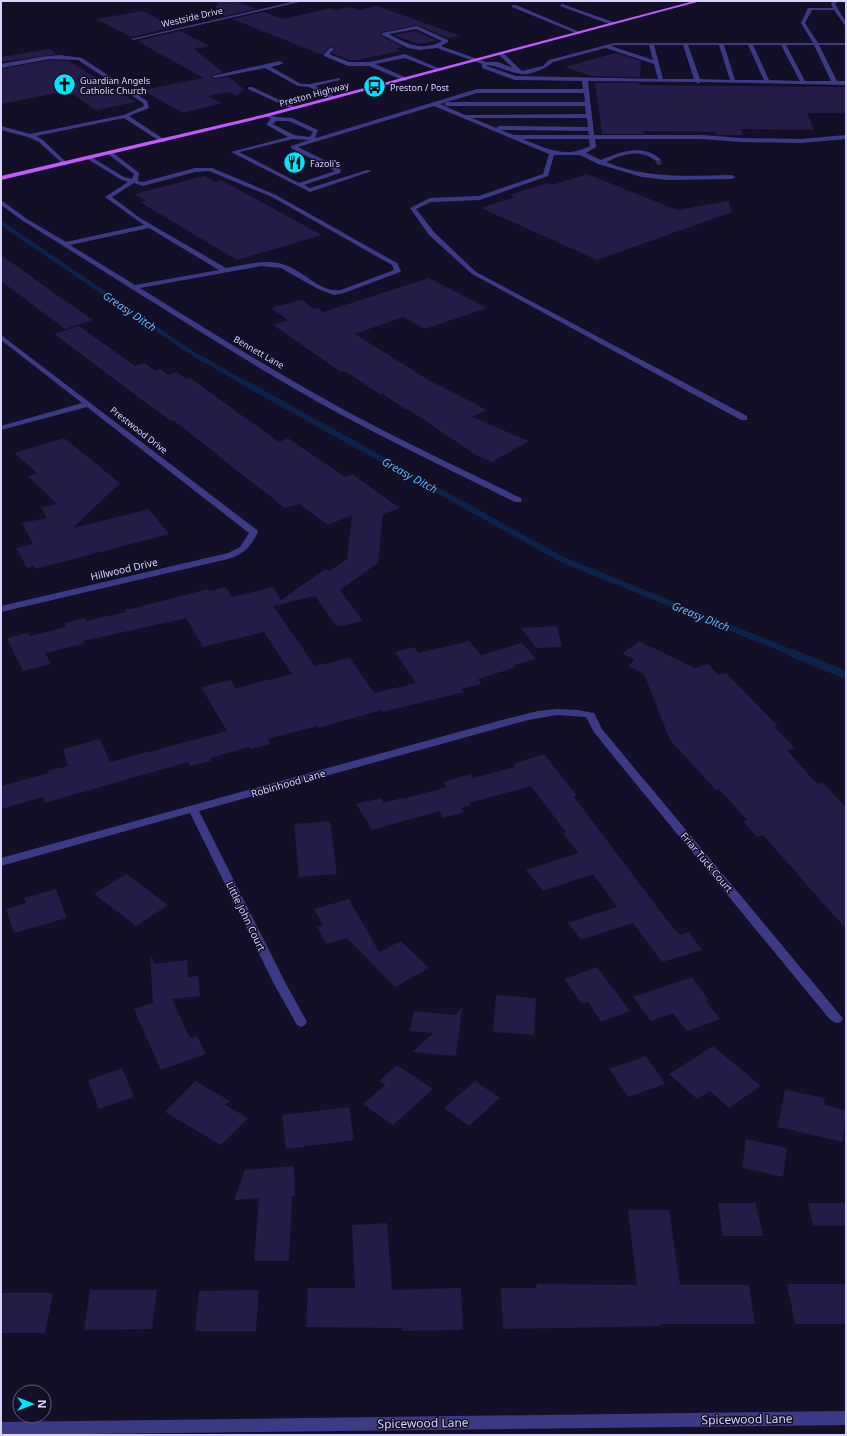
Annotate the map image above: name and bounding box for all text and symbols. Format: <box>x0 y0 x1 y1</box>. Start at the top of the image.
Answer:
street label: Westside Drive <box>160 4 224 30</box>
church icon: Guardian Angels Catholic Church <box>52 72 78 98</box>
place label: Guardian Angels Catholic Church <box>80 74 150 97</box>
bus stop icon: Preston / Post <box>361 74 387 100</box>
street label: Preston Highway <box>278 78 351 110</box>
place label: Preston / Post <box>390 81 450 94</box>
restaurant icon: Fazoli's <box>282 150 308 176</box>
place label: Fazoli's <box>310 157 340 170</box>
water label: Greasy Ditch <box>100 288 160 334</box>
street label: Bennett Lane <box>231 332 287 372</box>
street label: Prestwood Drive <box>108 403 170 457</box>
water label: Greasy Ditch <box>380 454 440 496</box>
street label: Hillwood Drive <box>89 554 159 584</box>
water label: Greasy Ditch <box>670 598 732 634</box>
street label: Robinhood Lane <box>249 766 327 800</box>
street label: Friar Tuck Court <box>678 829 737 895</box>
street label: Little John Court <box>223 879 269 954</box>
north arrow <box>12 1384 52 1424</box>
text: N <box>35 1400 50 1408</box>
street label: Spicewood Lane <box>701 1410 793 1428</box>
street label: Spicewood Lane <box>377 1414 469 1432</box>

